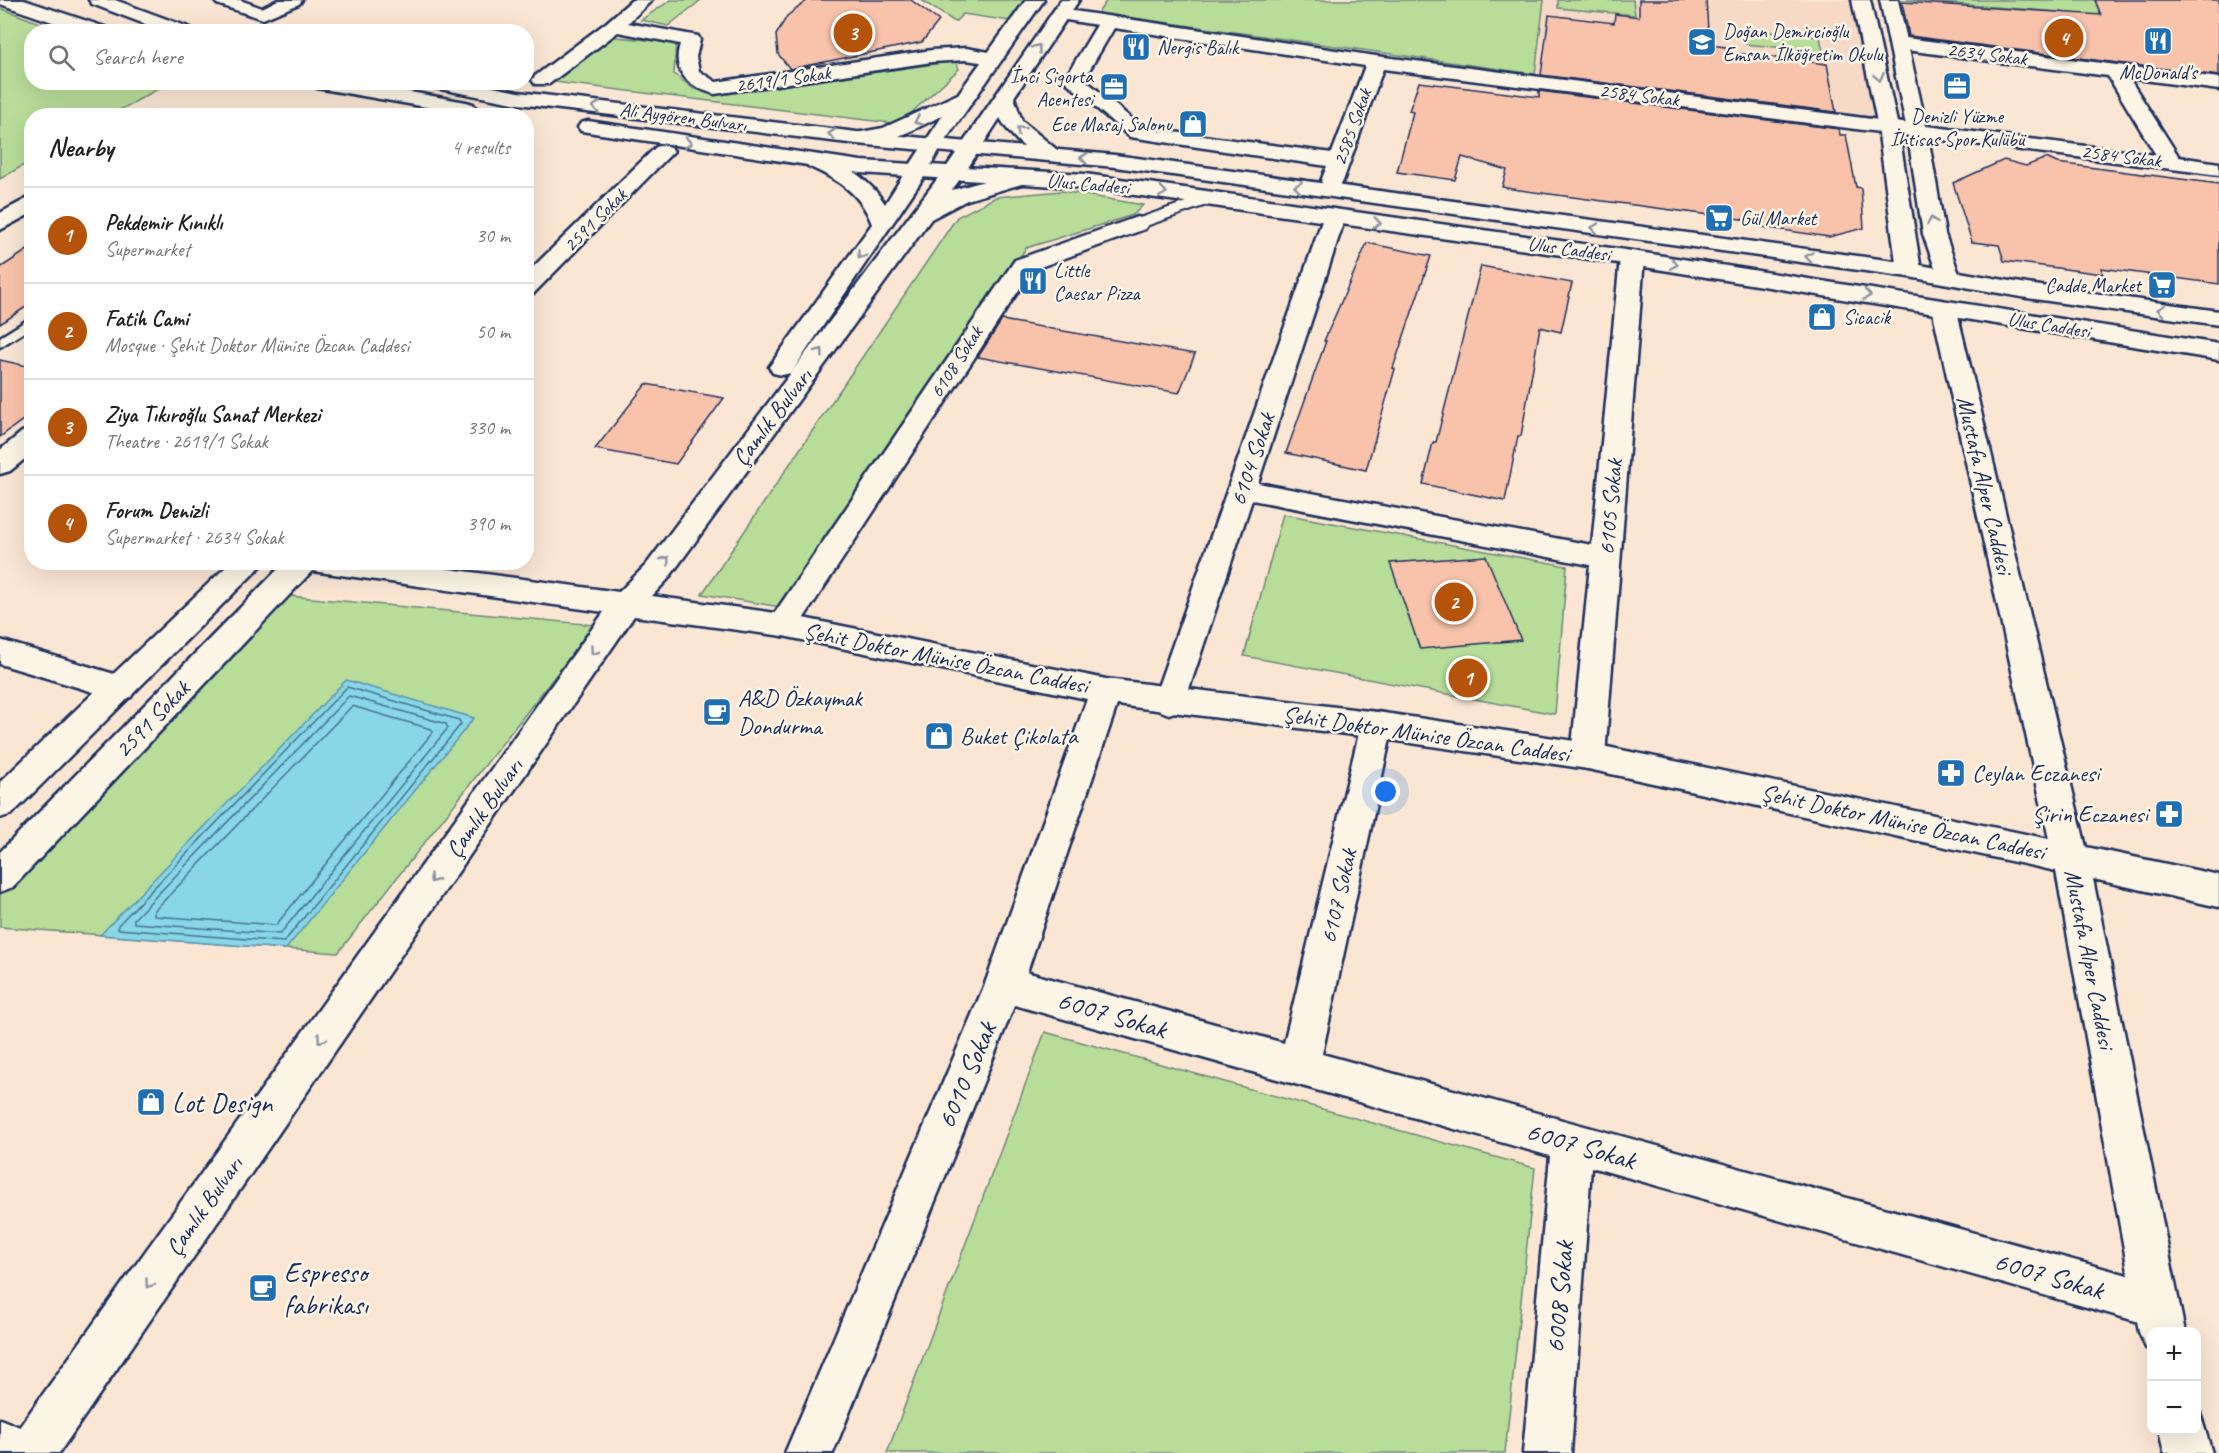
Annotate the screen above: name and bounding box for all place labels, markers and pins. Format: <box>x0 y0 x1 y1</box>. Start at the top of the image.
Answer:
pin: 3 <box>834 10 872 56</box>
pin: 4 <box>2044 15 2084 60</box>
place label: Doğan Demircioğlu Emsan İlköğretim Okulu <box>1723 19 1884 67</box>
restaurant icon: McDonald's <box>2142 25 2174 57</box>
school or university icon: Doğan Demircioğlu Emsan İlköğretim Okulu <box>1686 26 1718 58</box>
restaurant icon: Nergis Balık <box>1120 31 1152 63</box>
place label: Nergis Balık <box>1157 35 1240 60</box>
place label: McDonald's <box>2119 60 2199 85</box>
place label: İnci Sigorta Acentesi <box>1010 64 1095 112</box>
office icon: Denizli Yüzme İhtisas Spor Kulübü <box>1941 70 1973 102</box>
office icon: İnci Sigorta Acentesi <box>1098 71 1130 103</box>
place label: Denizli Yüzme İhtisas Spor Kulübü <box>1890 104 2027 152</box>
shop icon: Ece Masaj Salonu <box>1177 108 1209 140</box>
place label: Ece Masaj Salonu <box>1051 112 1174 137</box>
supermarket icon: Gül Market <box>1703 202 1735 234</box>
place label: Gül Market <box>1740 206 1819 231</box>
place label: Little Caesar Pizza <box>1054 258 1142 306</box>
restaurant icon: Little Caesar Pizza <box>1017 265 1049 297</box>
supermarket icon: Cadde Market <box>2146 269 2178 301</box>
place label: Cadde Market <box>2045 273 2143 298</box>
shop icon: Sicacik <box>1806 301 1838 333</box>
place label: Sicacik <box>1843 305 1892 330</box>
pin: 2 <box>1434 580 1474 624</box>
pin: 1 <box>1448 656 1488 700</box>
place label: A&D Özkaymak Dondurma <box>738 683 864 741</box>
cafe icon: A&D Özkaymak Dondurma <box>701 696 733 728</box>
shop icon: Buket Çikolata <box>923 720 955 752</box>
place label: Buket Çikolata <box>960 721 1079 751</box>
pharmacy icon: Ceylan Eczanesi <box>1935 757 1967 789</box>
place label: Ceylan Eczanesi <box>1972 758 2102 788</box>
pharmacy icon: Şirin Eczanesi <box>2153 798 2185 830</box>
place label: Şirin Eczanesi <box>2032 799 2151 829</box>
place label: Lot Design <box>172 1085 274 1120</box>
shop icon: Lot Design <box>135 1086 167 1118</box>
place label: Espresso fabrikası <box>284 1255 370 1322</box>
cafe icon: Espresso fabrikası <box>247 1272 279 1304</box>

